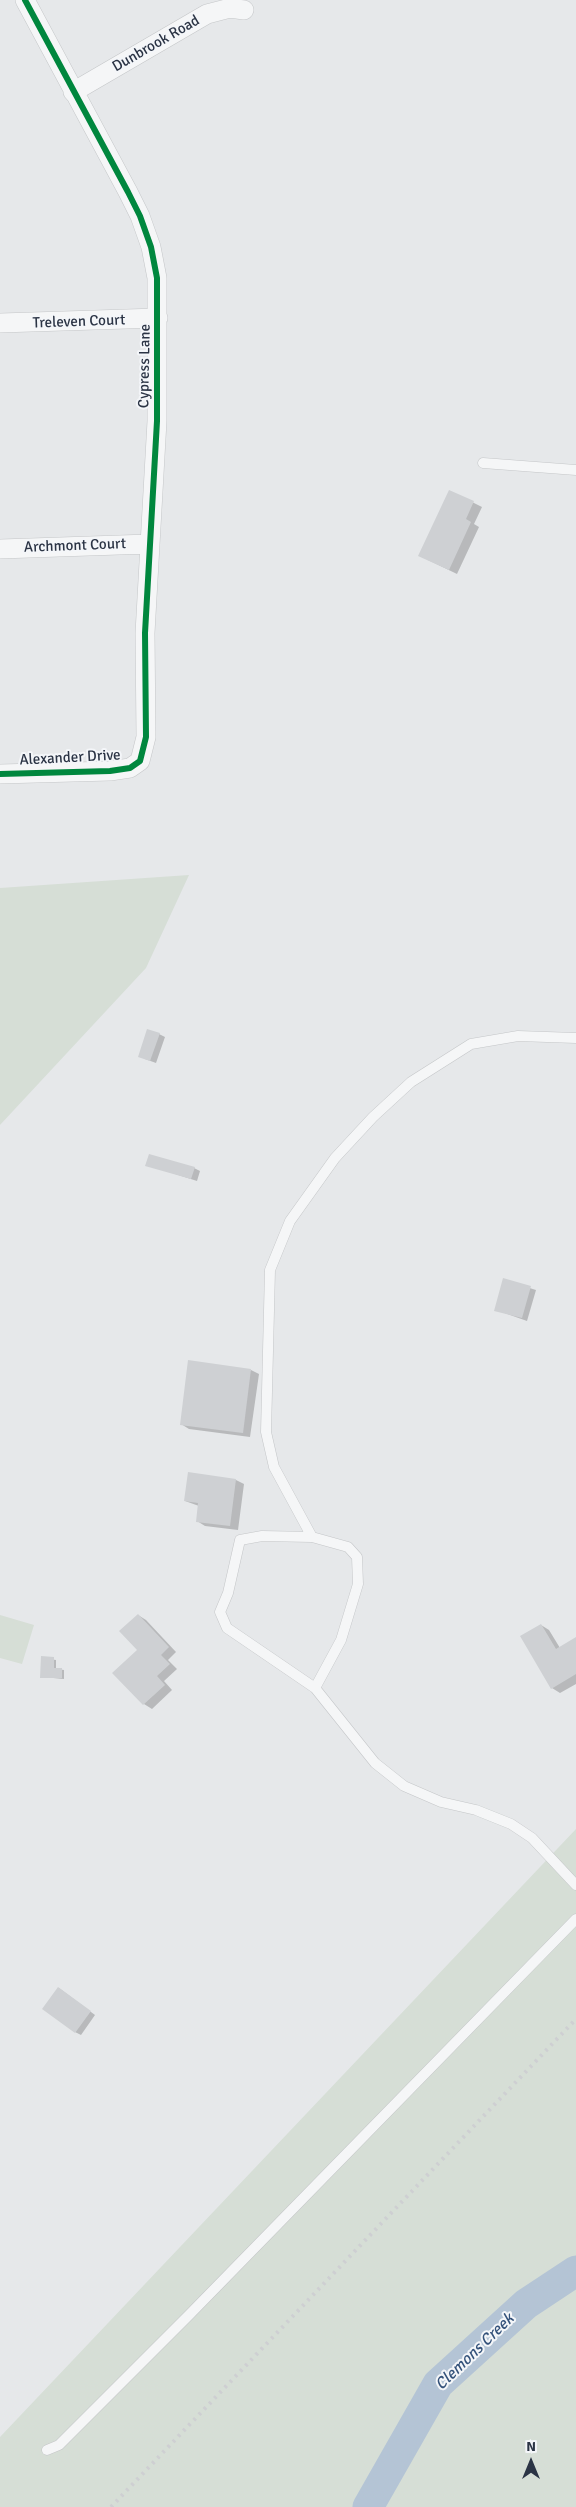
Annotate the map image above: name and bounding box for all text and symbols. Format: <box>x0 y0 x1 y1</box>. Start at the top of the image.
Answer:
street label: Dunbrook Road <box>109 12 203 76</box>
street label: Treleven Court <box>32 311 126 333</box>
street label: Cypress Lane <box>135 324 155 408</box>
street label: Archmont Court <box>24 535 126 557</box>
street label: Alexander Drive <box>19 746 121 770</box>
water label: Clemons Creek <box>432 2310 518 2394</box>
north arrow <box>506 2437 556 2487</box>
text: N <box>526 2438 536 2455</box>

